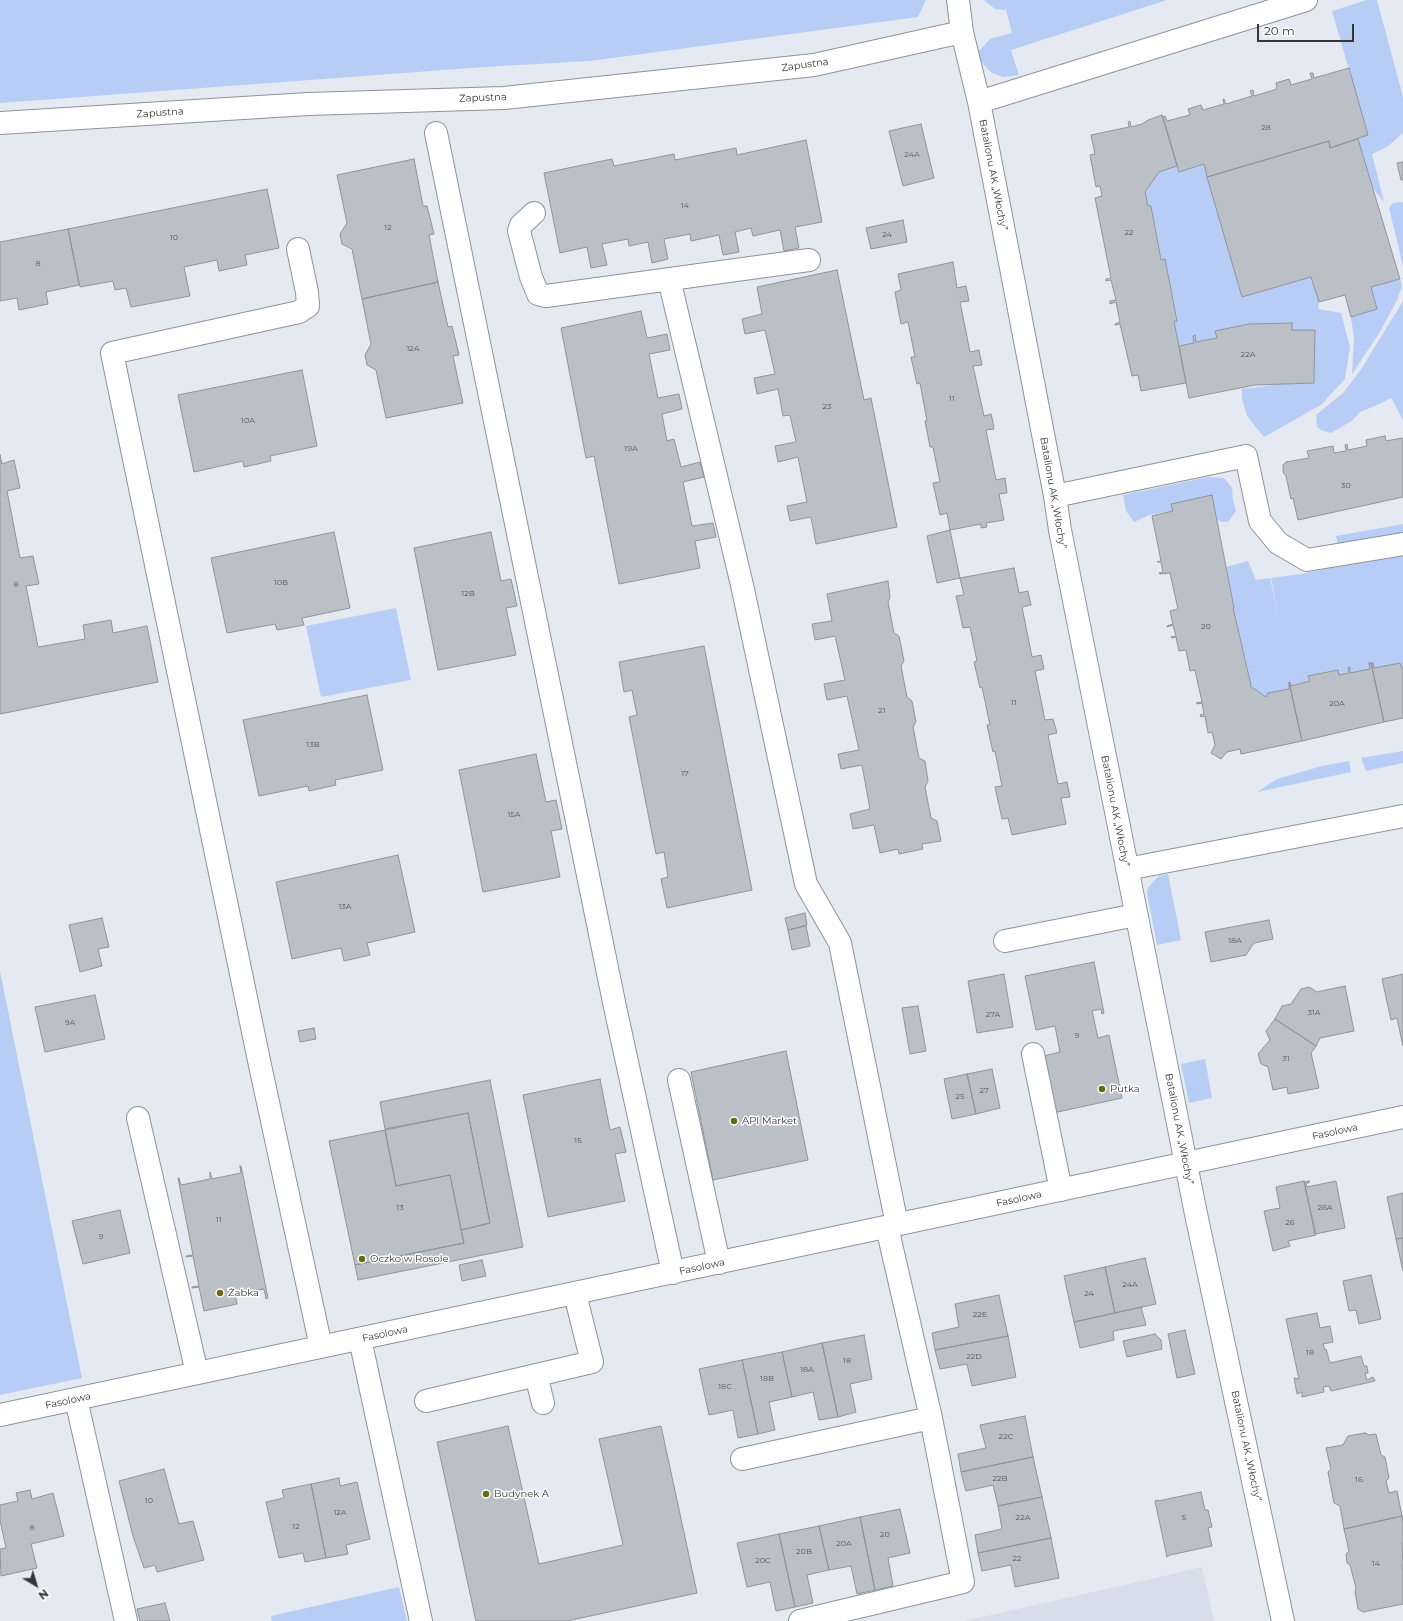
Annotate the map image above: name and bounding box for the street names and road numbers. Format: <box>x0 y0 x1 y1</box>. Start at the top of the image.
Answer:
street label: Zapustna <box>781 56 829 74</box>
street label: Zapustna <box>459 91 507 105</box>
street label: Zapustna <box>136 105 184 121</box>
street label: Batalionu AK „Włochy” <box>976 118 1010 232</box>
street label: Batalionu AK „Włochy” <box>1037 436 1069 550</box>
street label: Batalionu AK „Włochy” <box>1098 754 1132 868</box>
street label: Batalionu AK „Włochy” <box>1162 1072 1196 1186</box>
street label: Fasolowa <box>1311 1121 1359 1143</box>
street label: Fasolowa <box>995 1188 1043 1210</box>
street label: Fasolowa <box>678 1256 726 1278</box>
street label: Fasolowa <box>361 1323 409 1345</box>
street label: Batalionu AK „Włochy” <box>1228 1389 1264 1503</box>
street label: Fasolowa <box>44 1390 92 1412</box>

